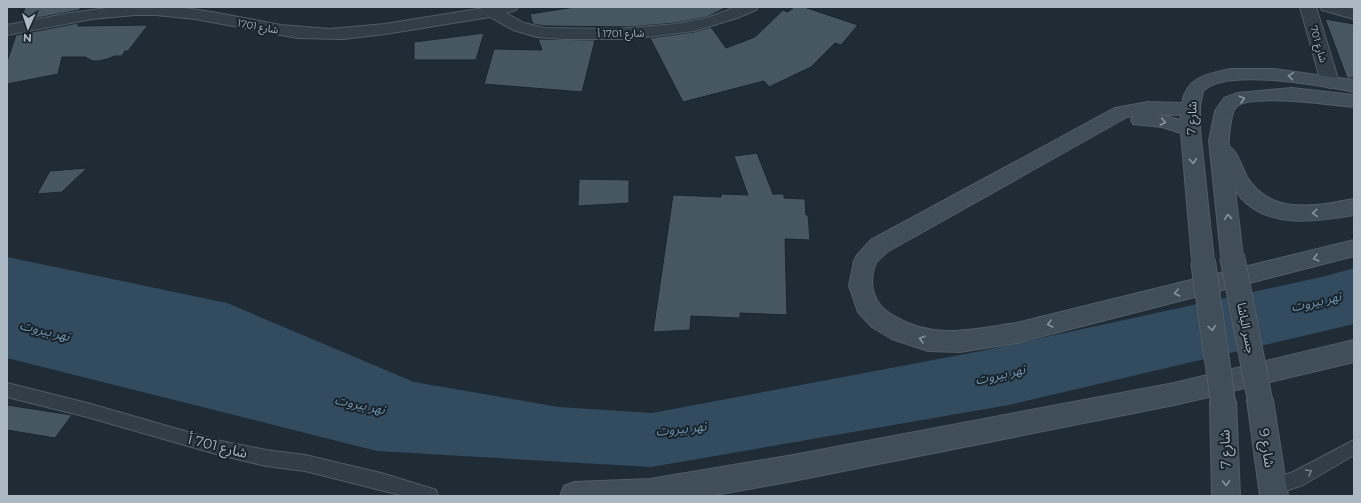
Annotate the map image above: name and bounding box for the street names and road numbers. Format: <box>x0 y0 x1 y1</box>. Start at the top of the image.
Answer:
street label: شارع 1701 <box>236 16 280 38</box>
street label: شارع 701 <box>1306 24 1330 65</box>
street label: شارع 1701 أ <box>597 27 645 41</box>
street label: شارع 7 <box>1183 101 1202 135</box>
street label: جسر الباشا <box>1234 301 1259 355</box>
street label: شارع 9 <box>1253 427 1279 469</box>
street label: شارع 7 <box>1215 429 1237 469</box>
street label: شارع 701 أ <box>186 430 249 464</box>

